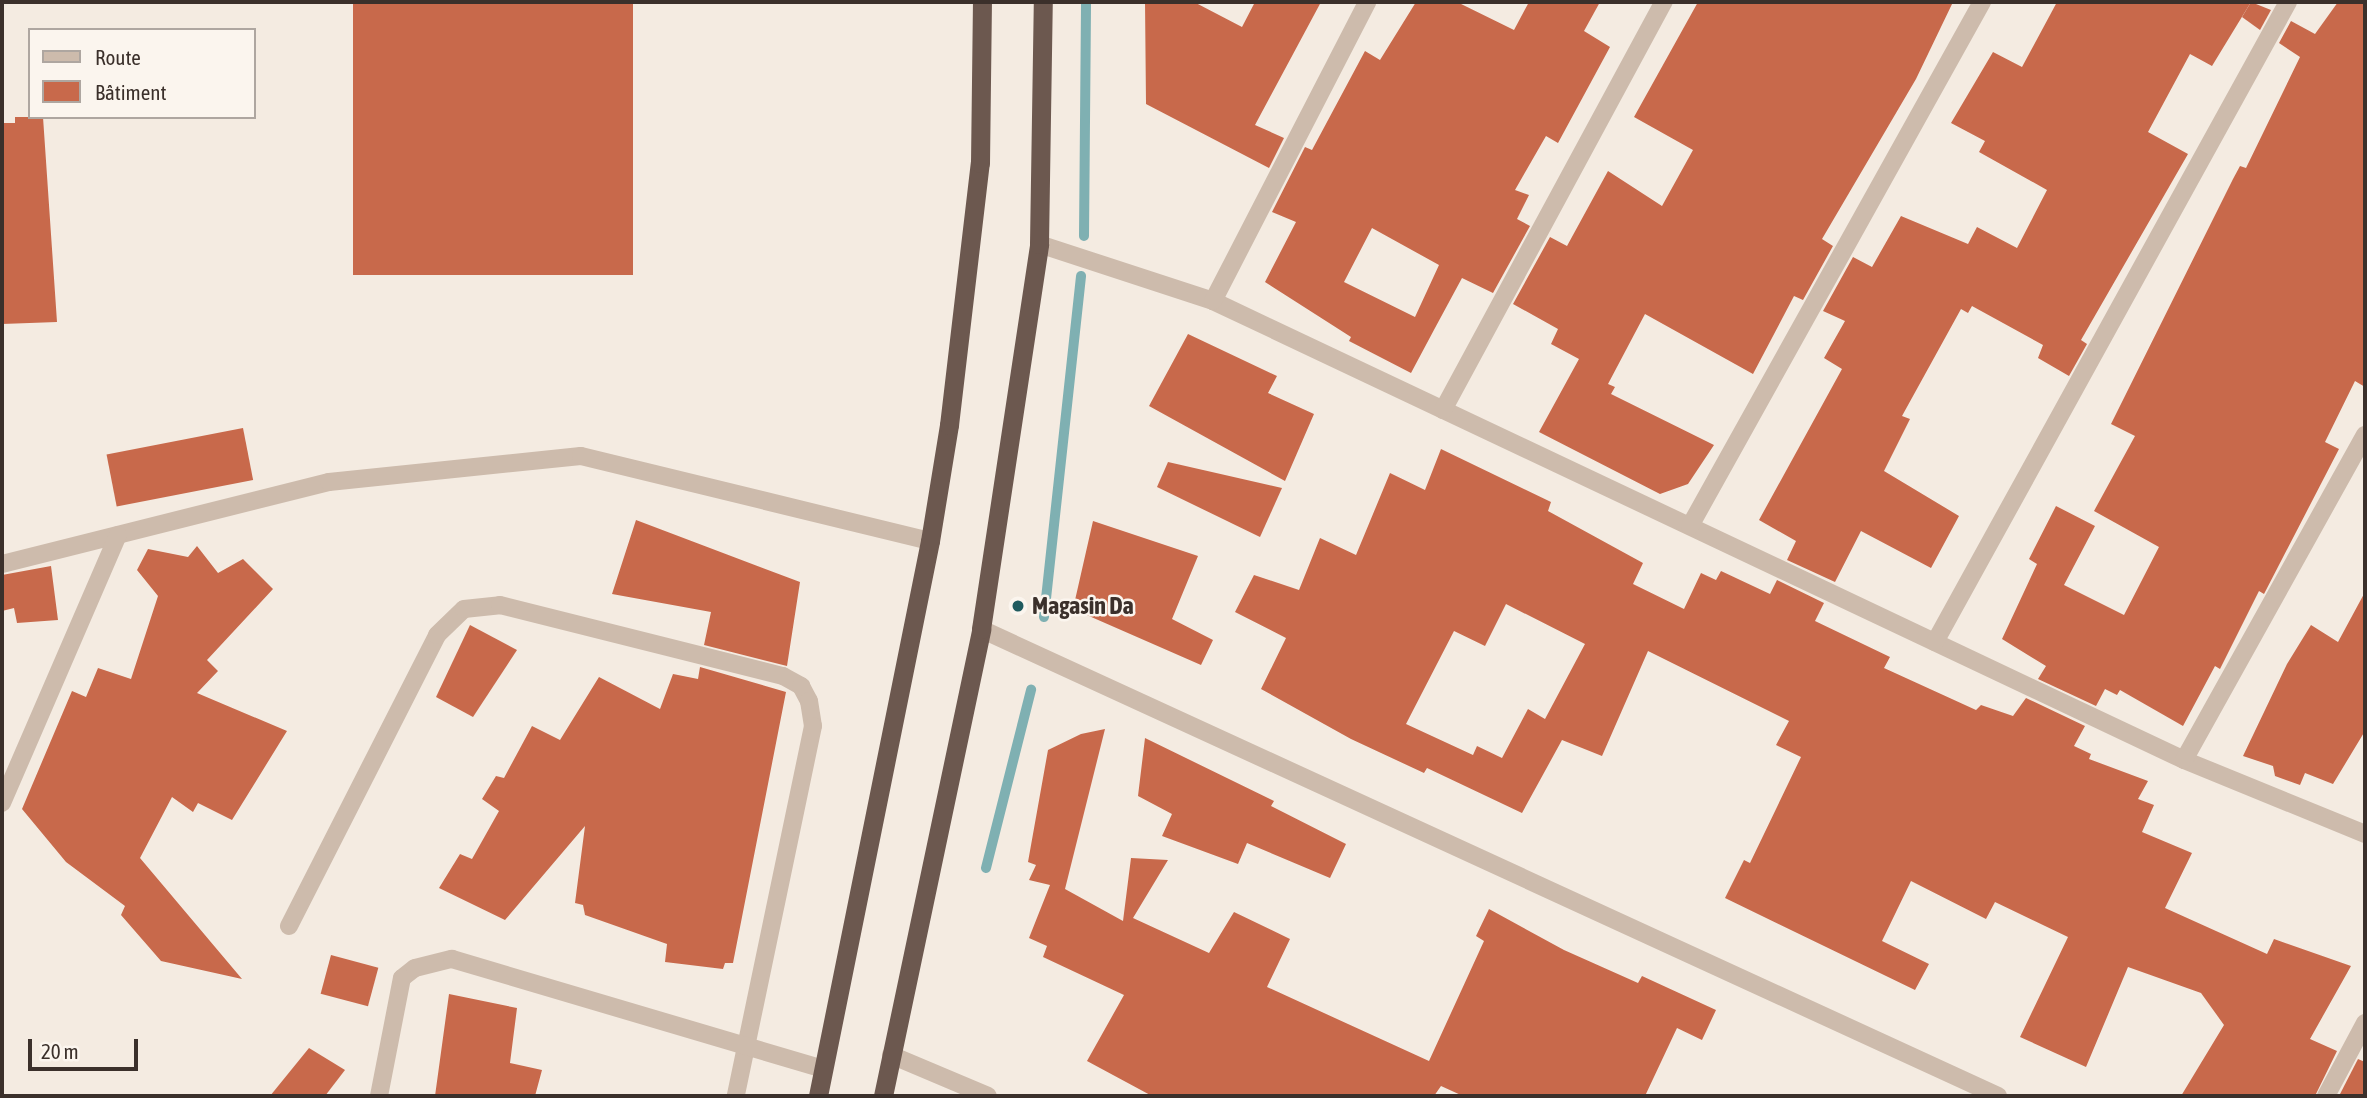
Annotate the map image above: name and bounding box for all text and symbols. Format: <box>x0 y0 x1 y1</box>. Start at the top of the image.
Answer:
legend <box>28 28 256 119</box>
text: Route <box>95 45 141 69</box>
text: Bâtiment <box>95 80 166 104</box>
place label: Magasin Da <box>1032 592 1134 620</box>
marker: Magasin Da <box>1010 598 1026 614</box>
scale bar <box>32 1024 142 1068</box>
text: 20 m <box>41 1039 79 1063</box>

